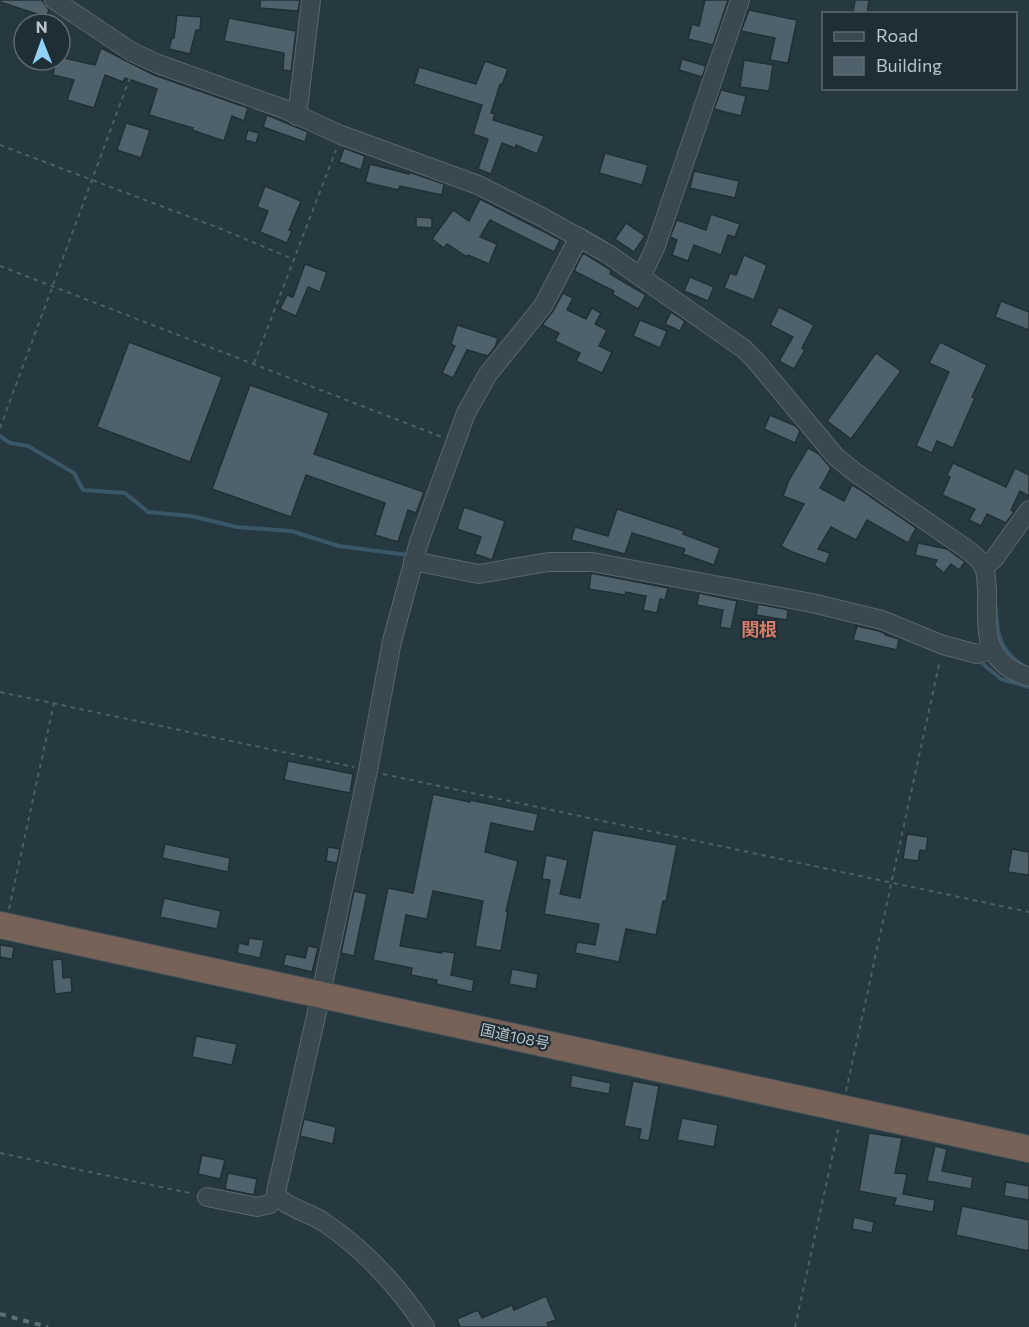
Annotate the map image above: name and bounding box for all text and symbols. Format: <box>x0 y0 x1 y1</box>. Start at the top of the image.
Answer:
north arrow <box>12 12 72 72</box>
legend <box>822 12 1017 90</box>
text: N <box>36 17 48 36</box>
text: Road <box>876 24 918 46</box>
text: Building <box>876 54 942 76</box>
district label: 関根 <box>741 618 777 640</box>
street label: 国道108号 <box>479 1020 551 1052</box>

